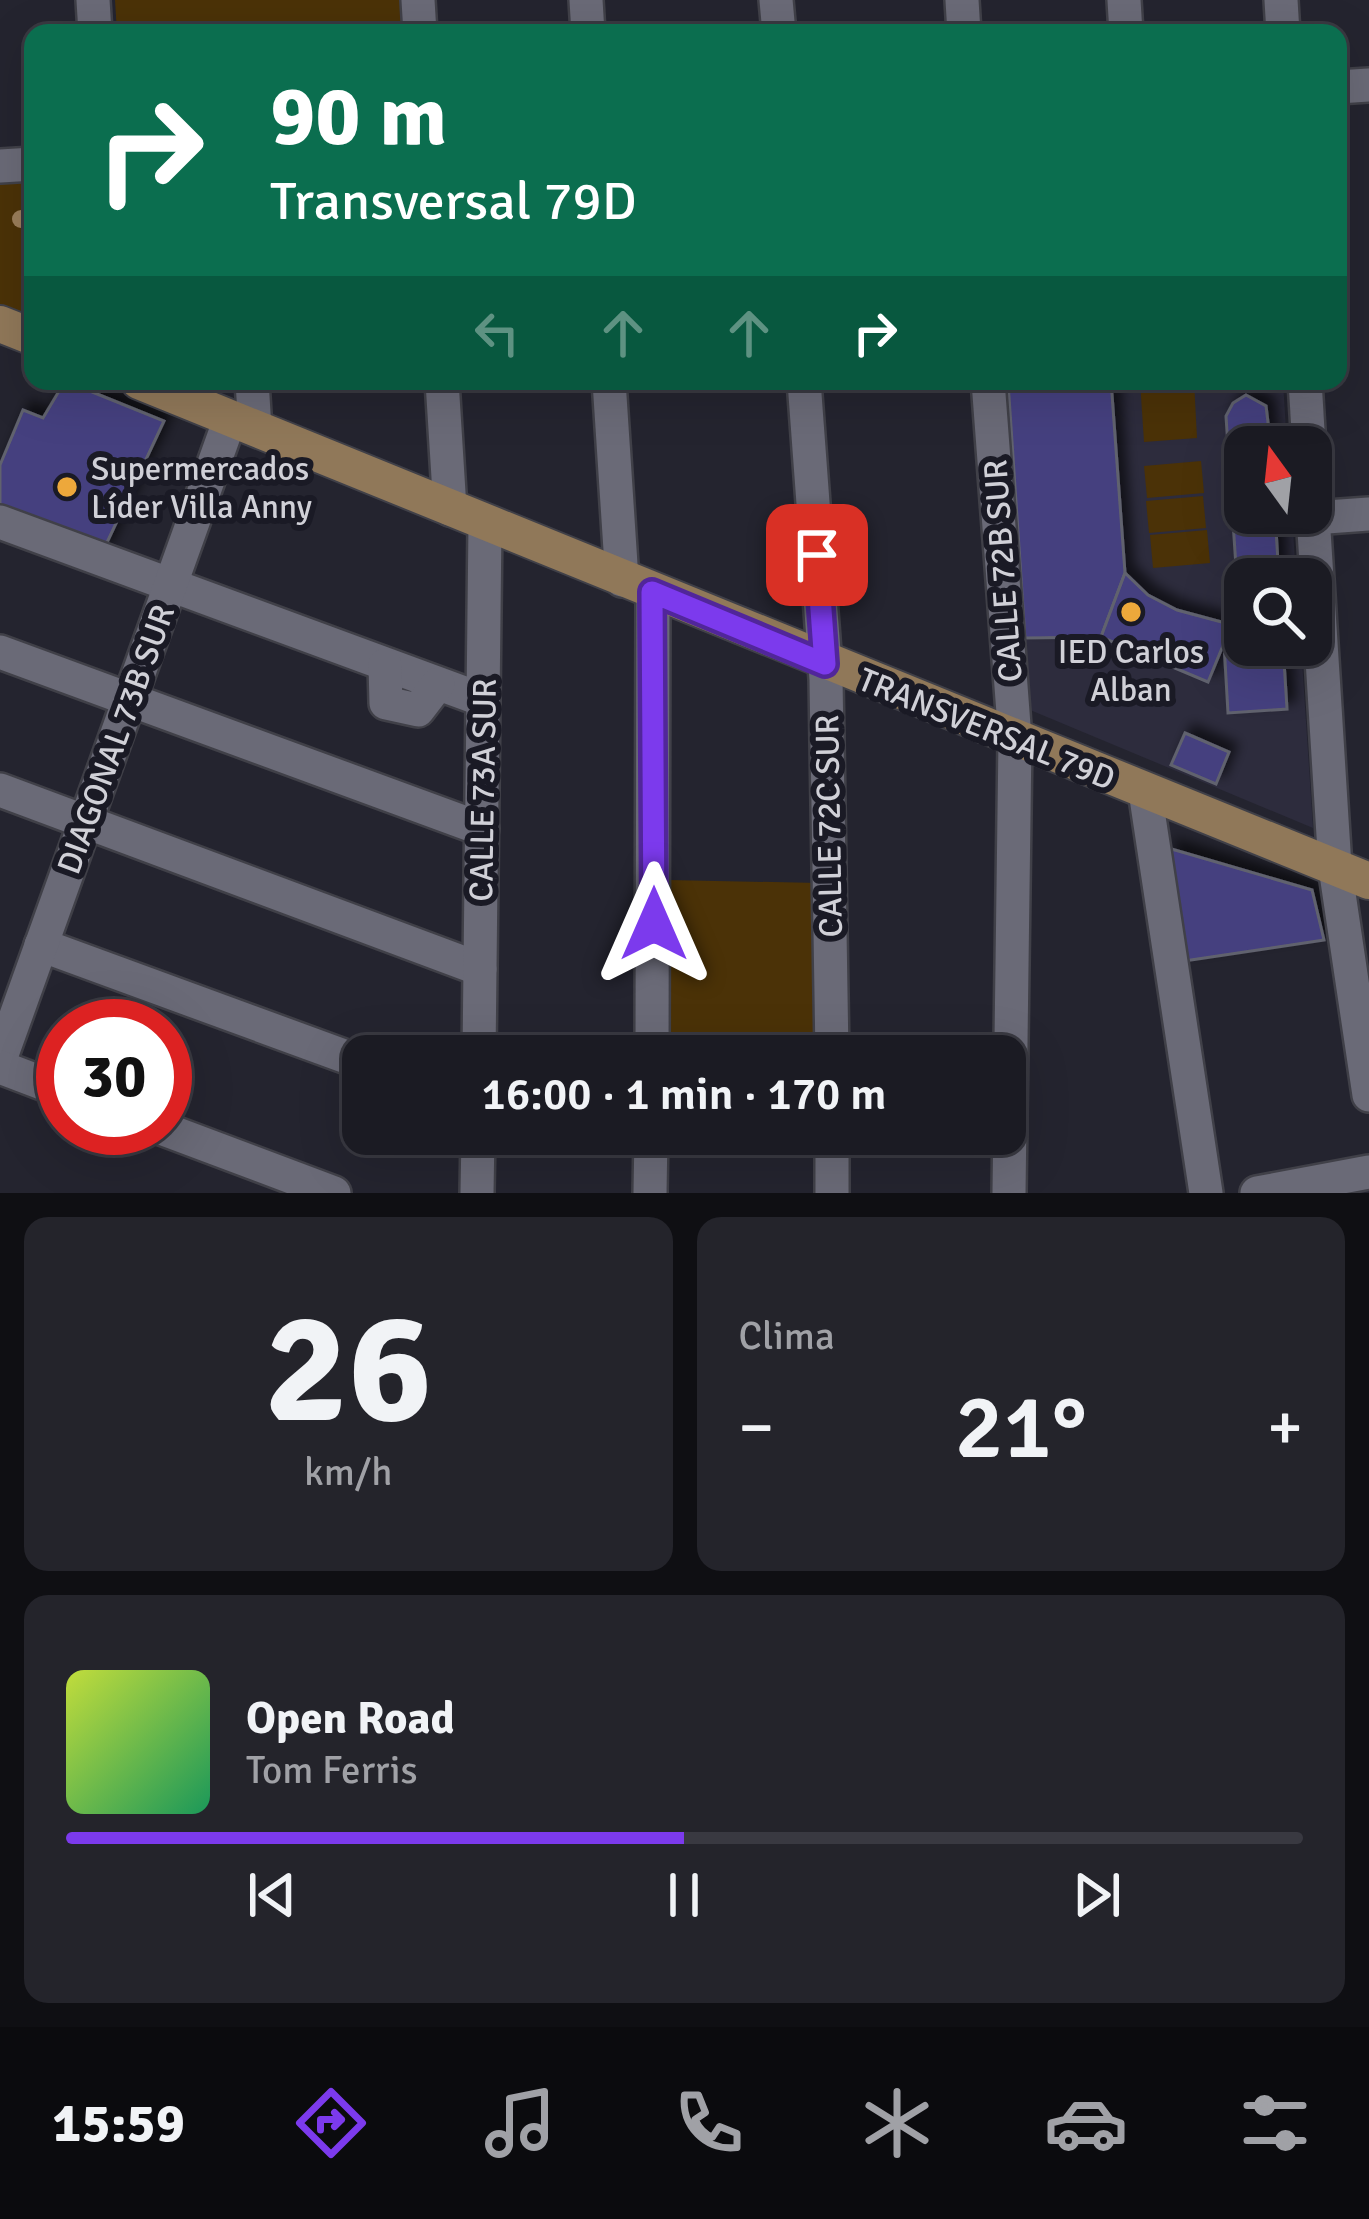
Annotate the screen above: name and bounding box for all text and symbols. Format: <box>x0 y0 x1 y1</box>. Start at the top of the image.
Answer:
text: 90 m <box>270 65 447 169</box>
icon: right <box>72 72 228 228</box>
text: Transversal 79D <box>270 168 637 235</box>
icon: left <box>464 300 530 366</box>
icon: ahead <box>590 300 656 366</box>
icon: ahead <box>716 300 782 366</box>
icon: right <box>842 300 908 366</box>
north arrow <box>1224 426 1332 534</box>
map controls <box>1224 426 1332 666</box>
place label: Supermercados Líder Villa Anny <box>91 449 313 528</box>
street label: CALLE 72B SUR <box>975 458 1032 684</box>
marker: Supermercados Líder Villa Anny <box>54 474 80 500</box>
pin <box>766 504 868 606</box>
icon: arrive <box>784 522 850 588</box>
button: search <box>1224 558 1332 666</box>
street label: DIAGONAL 73B SUR <box>49 599 184 880</box>
marker: IED Carlos Alban <box>1118 599 1144 625</box>
place label: IED Carlos Alban <box>1058 632 1204 711</box>
street label: TRANSVERSAL 79D <box>852 659 1121 800</box>
street label: CALLE 73A SUR <box>461 678 506 902</box>
street label: CALLE 72C SUR <box>807 714 852 938</box>
position arrow <box>591 861 717 987</box>
speed limit sign: 30 <box>36 999 192 1155</box>
text: 16:00 · 1 min · 170 m <box>482 1067 886 1122</box>
text: 26 <box>264 1273 432 1466</box>
text: Clima <box>739 1312 835 1360</box>
text: 21° <box>955 1372 1087 1483</box>
text: − <box>739 1387 774 1468</box>
text: + <box>1267 1387 1303 1468</box>
text: km/h <box>304 1448 392 1496</box>
text: Open Road <box>246 1691 455 1746</box>
text: Tom Ferris <box>246 1746 418 1794</box>
icon: previous <box>239 1862 305 1928</box>
icon: pause <box>651 1862 717 1928</box>
icon: next <box>1064 1862 1130 1928</box>
icon: directions <box>289 2081 373 2165</box>
icon: music <box>478 2081 562 2165</box>
icon: phone <box>667 2081 751 2165</box>
icon: climate <box>855 2081 939 2165</box>
icon: car <box>1044 2081 1128 2165</box>
icon: filters <box>1233 2081 1317 2165</box>
text: 15:59 <box>52 2090 185 2157</box>

